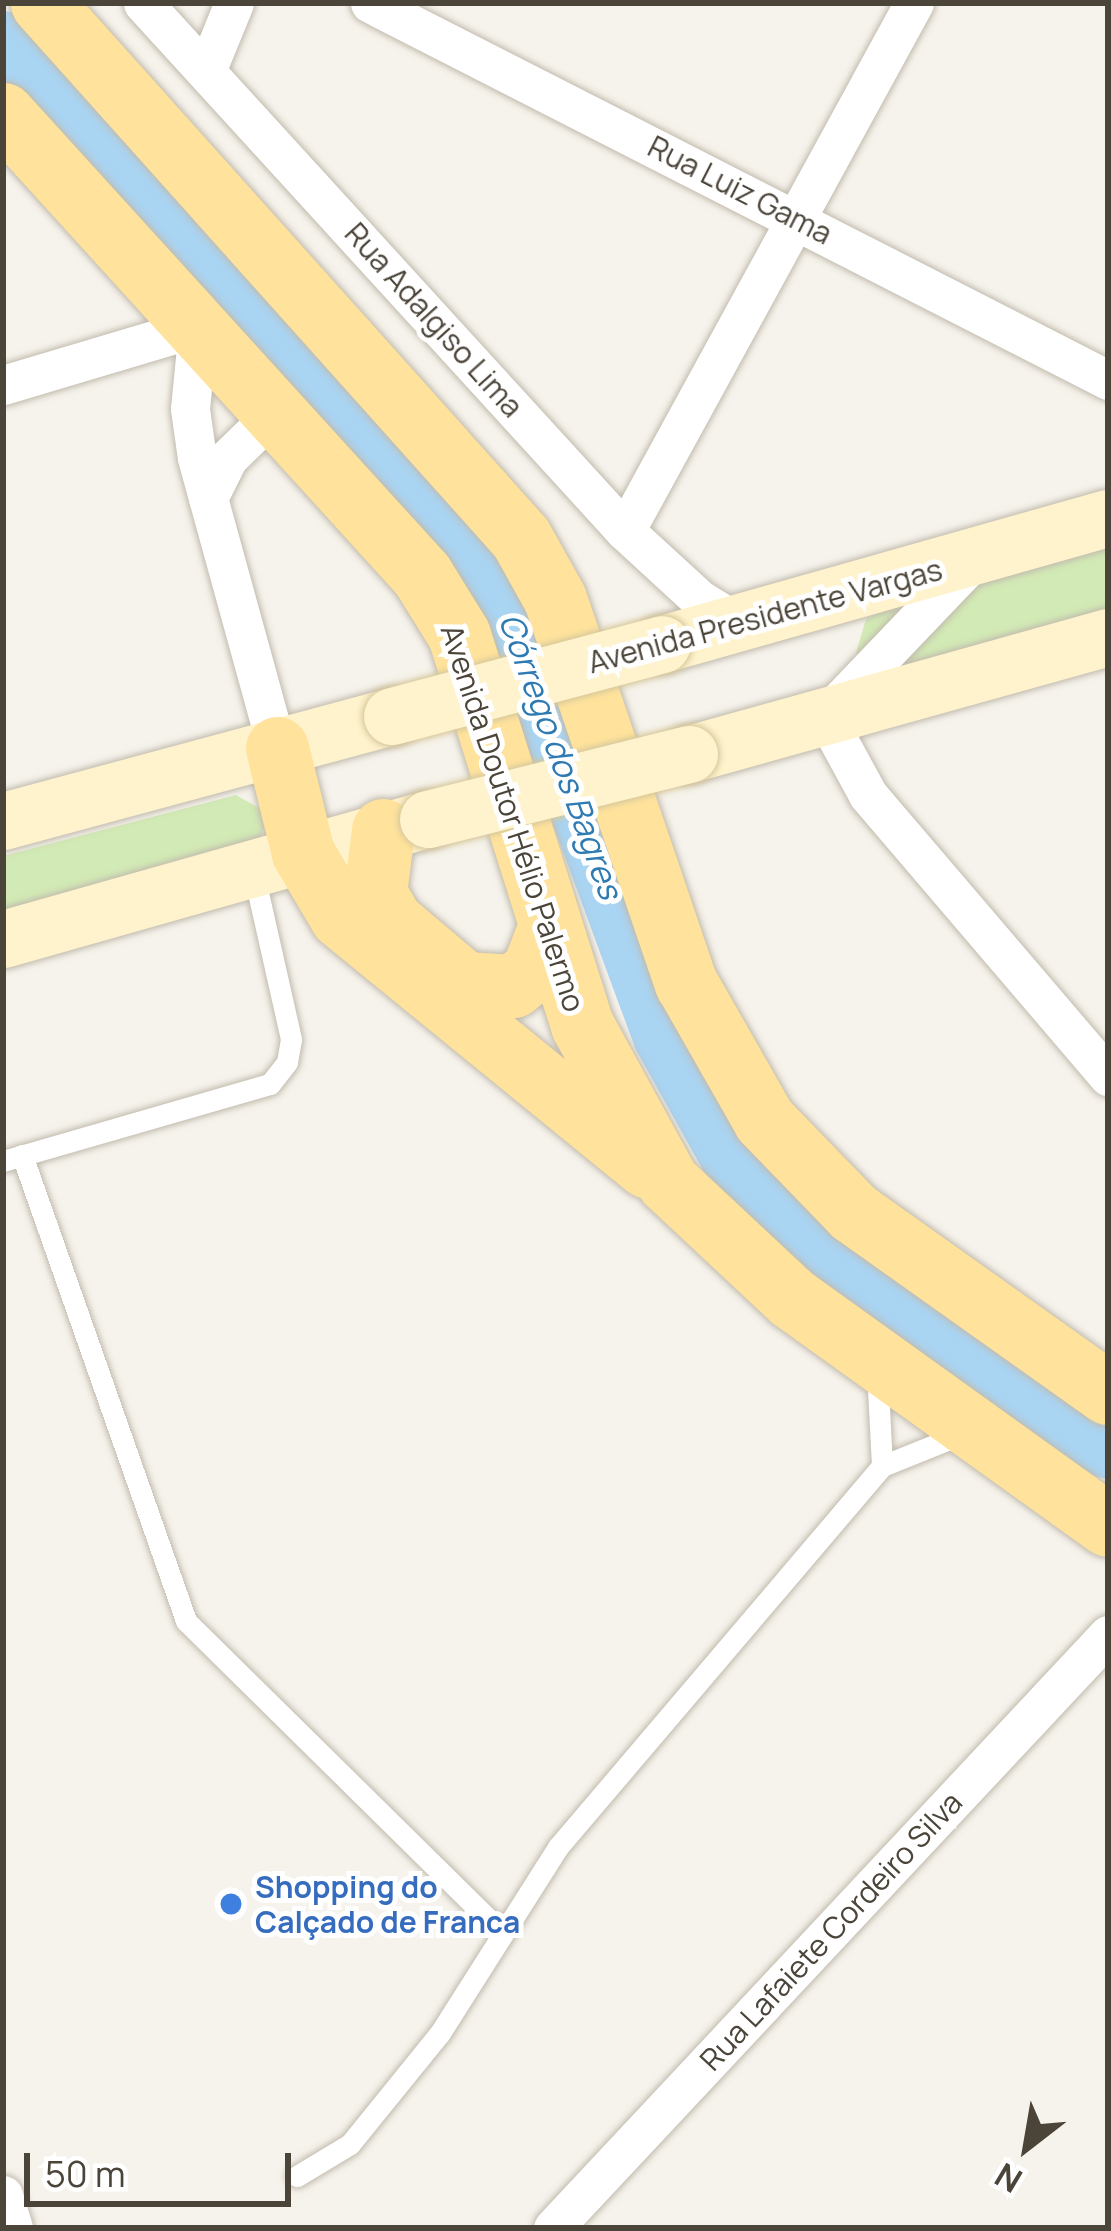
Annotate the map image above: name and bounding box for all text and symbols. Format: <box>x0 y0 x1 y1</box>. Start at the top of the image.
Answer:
street label: Rua Luiz Gama <box>642 128 838 252</box>
street label: Rua Adalgiso Lima <box>337 216 531 424</box>
street label: Avenida Presidente Vargas <box>584 551 946 681</box>
water label: Córrego dos Bagres <box>491 608 631 904</box>
street label: Avenida Doutor Hélio Palermo <box>433 620 593 1016</box>
street label: Rua Lafaiete Cordeiro Silva <box>693 1784 969 2078</box>
place label: Shopping do Calçado de Franca <box>255 1869 520 1940</box>
marker: Shopping do Calçado de Franca <box>218 1891 244 1917</box>
north arrow <box>967 2087 1087 2207</box>
scale bar <box>30 2129 297 2203</box>
text: 50 m <box>45 2149 125 2198</box>
text: N <box>986 2153 1030 2204</box>

